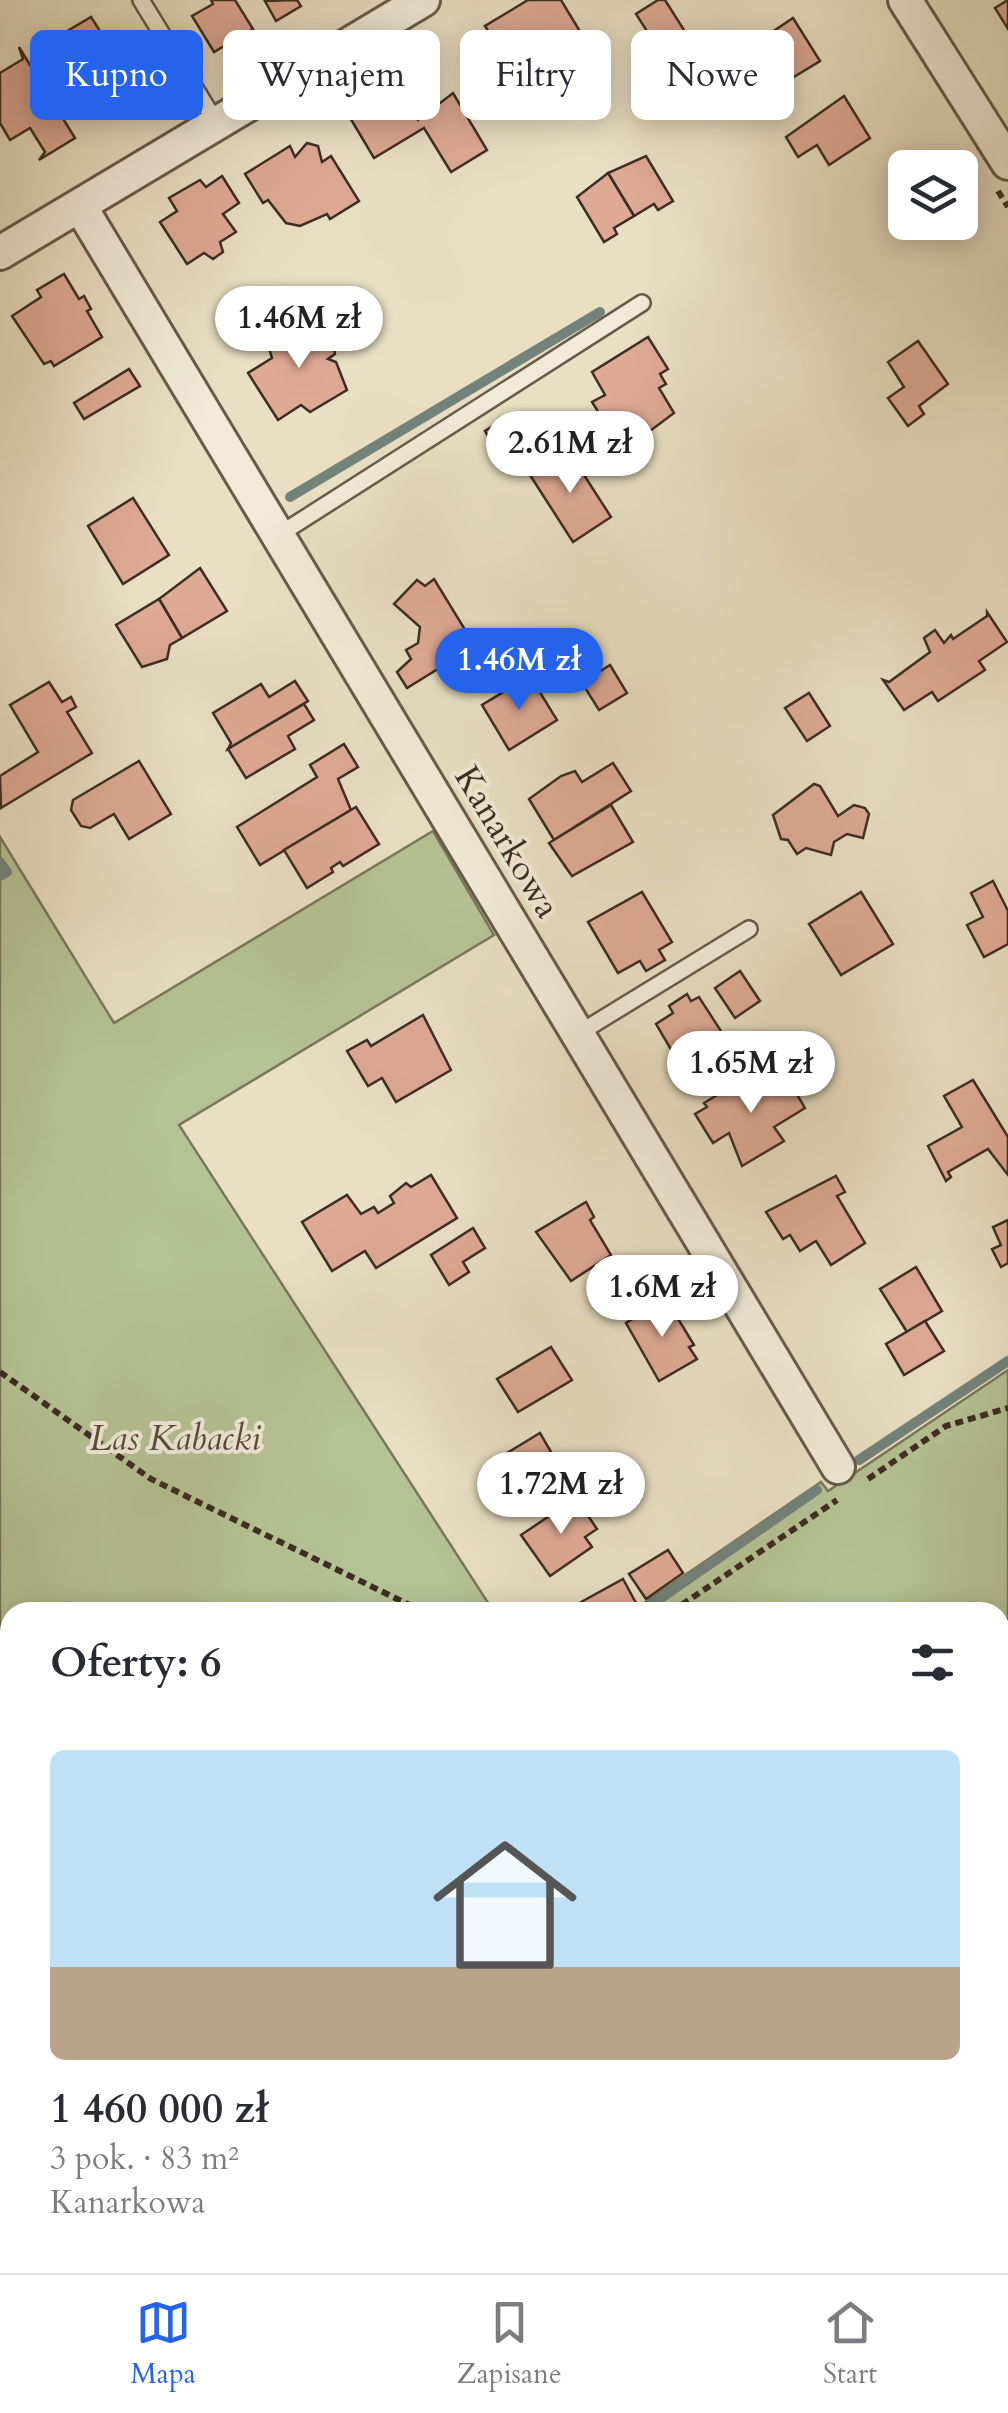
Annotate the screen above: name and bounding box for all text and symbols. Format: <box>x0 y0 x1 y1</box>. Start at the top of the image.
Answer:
chip: Kupno <box>30 30 203 120</box>
chip: Wynajem <box>223 30 440 120</box>
chip: Filtry <box>460 30 611 120</box>
chip: Nowe <box>631 30 794 120</box>
map controls <box>888 150 978 240</box>
button: layers <box>888 150 978 240</box>
pin: 1.46M zł <box>196 286 402 371</box>
text: 1.46M zł <box>237 296 361 340</box>
pin: 2.61M zł <box>467 411 673 496</box>
text: 2.61M zł <box>508 421 632 465</box>
pin: 1.46M zł <box>416 628 622 713</box>
text: 1.46M zł <box>457 638 581 682</box>
street label: Kanarkowa <box>443 757 571 927</box>
pin: 1.65M zł <box>648 1031 854 1116</box>
text: 1.65M zł <box>689 1041 813 1085</box>
pin: 1.6M zł <box>570 1255 754 1340</box>
text: 1.6M zł <box>608 1265 716 1309</box>
park label: Las Kabacki <box>89 1415 261 1463</box>
pin: 1.72M zł <box>458 1452 664 1537</box>
text: 1.72M zł <box>499 1462 623 1506</box>
text: Oferty: 6 <box>50 1634 221 1691</box>
icon: filters <box>905 1635 960 1690</box>
icon: home <box>415 1815 595 1995</box>
text: 1 460 000 zł <box>50 2080 268 2137</box>
text: 3 pok. · 83 m² <box>50 2137 239 2181</box>
text: Kanarkowa <box>50 2181 205 2225</box>
tab: Mapa <box>130 2295 196 2393</box>
tab: Zapisane <box>457 2295 562 2393</box>
tab: Start <box>823 2295 878 2393</box>

